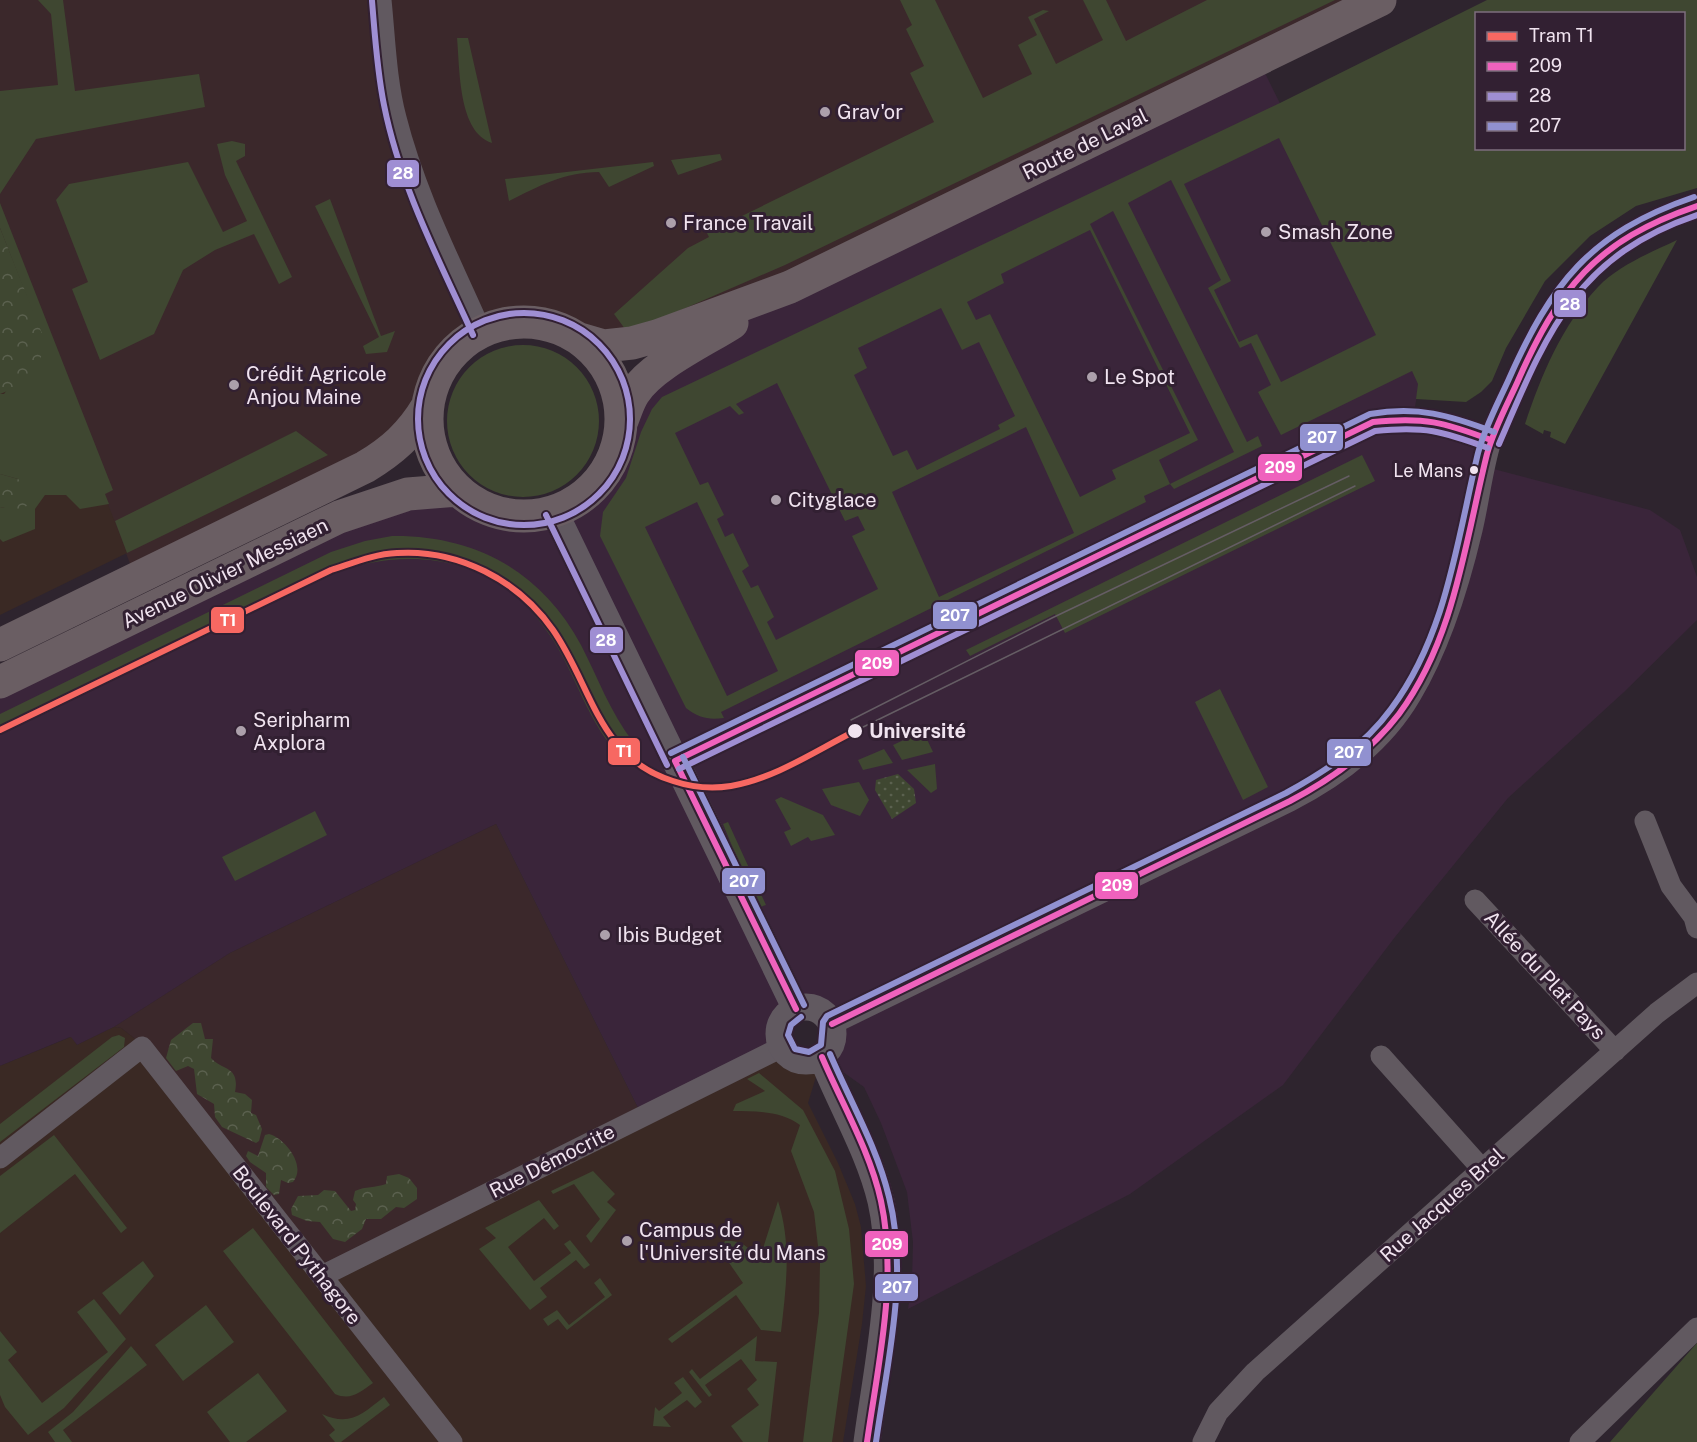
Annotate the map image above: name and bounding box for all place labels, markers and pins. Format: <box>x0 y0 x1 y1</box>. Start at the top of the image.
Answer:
place label: Grav'or <box>837 100 903 124</box>
marker: Grav'or <box>818 105 832 119</box>
place label: France Travail <box>683 211 813 235</box>
marker: France Travail <box>664 216 678 230</box>
place label: Smash Zone <box>1278 220 1393 244</box>
marker: Smash Zone <box>1259 225 1273 239</box>
place label: Crédit Agricole Anjou Maine <box>246 362 387 409</box>
place label: Le Spot <box>1104 365 1175 389</box>
marker: Le Spot <box>1085 370 1099 384</box>
marker: Crédit Agricole Anjou Maine <box>227 378 241 392</box>
place label: Le Mans <box>1393 460 1463 481</box>
marker: Le Mans <box>1468 464 1480 476</box>
place label: Cityglace <box>788 488 876 512</box>
marker: Cityglace <box>769 493 783 507</box>
place label: Seripharm Axplora <box>253 708 350 755</box>
place label: Université <box>869 719 966 743</box>
marker: Université <box>846 722 864 740</box>
marker: Seripharm Axplora <box>234 724 248 738</box>
place label: Ibis Budget <box>617 923 722 947</box>
marker: Ibis Budget <box>598 928 612 942</box>
place label: Campus de l'Université du Mans <box>639 1218 826 1265</box>
marker: Campus de l'Université du Mans <box>620 1234 634 1248</box>

